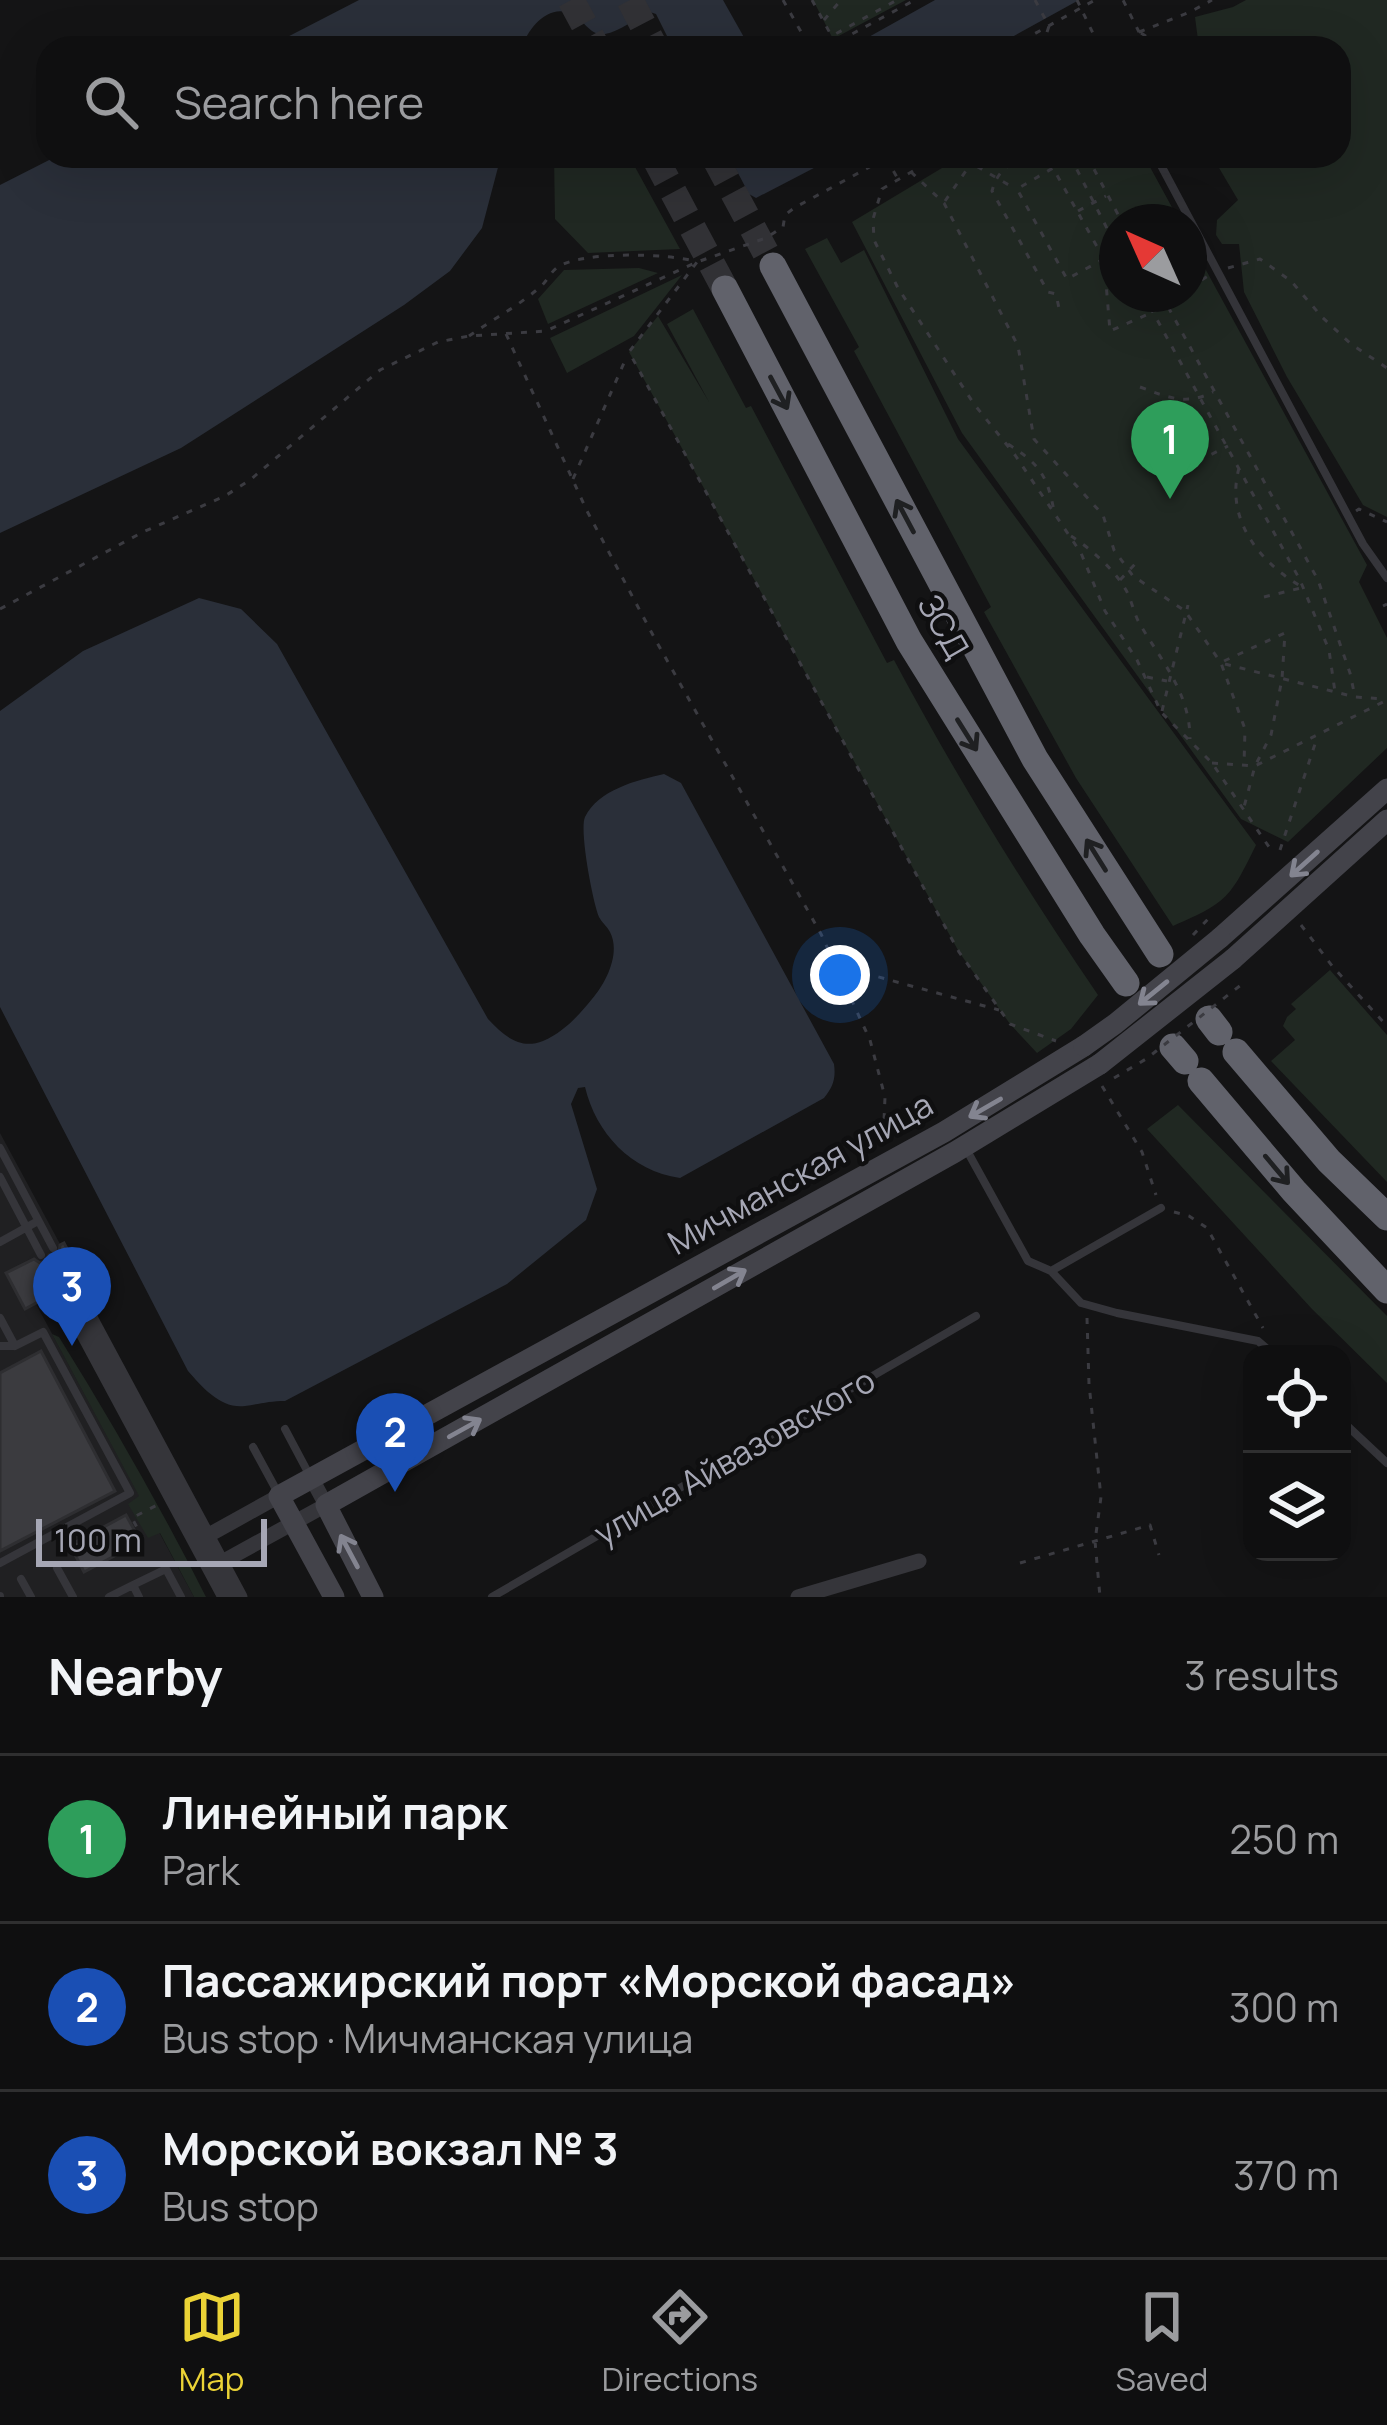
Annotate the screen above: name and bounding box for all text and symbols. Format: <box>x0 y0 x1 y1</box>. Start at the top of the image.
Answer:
search box <box>36 36 1351 168</box>
icon: search <box>78 69 144 135</box>
text: Search here <box>174 71 424 133</box>
north arrow <box>1099 204 1207 312</box>
one-way arrow <box>768 374 791 409</box>
pin: 1 <box>1131 400 1209 499</box>
one-way arrow <box>893 498 916 534</box>
street label: ЗСД <box>908 586 980 666</box>
one-way arrow <box>955 717 979 751</box>
one-way arrow <box>1084 839 1108 873</box>
one-way arrow <box>1289 850 1319 877</box>
your location <box>810 945 870 1005</box>
one-way arrow <box>1138 979 1169 1007</box>
street label: Мичманская улица <box>660 1082 940 1264</box>
one-way arrow <box>968 1097 1003 1121</box>
one-way arrow <box>1262 1154 1290 1185</box>
pin: 3 <box>33 1247 111 1346</box>
one-way arrow <box>712 1267 747 1291</box>
map controls <box>1243 1345 1351 1561</box>
button: locate <box>1243 1345 1351 1453</box>
street label: улица Айвазовского <box>585 1357 883 1555</box>
pin: 2 <box>356 1393 434 1492</box>
one-way arrow <box>446 1416 481 1439</box>
button: layers <box>1243 1453 1351 1561</box>
scale bar <box>36 1513 267 1566</box>
text: 100 m <box>54 1517 142 1562</box>
one-way arrow <box>337 1535 360 1570</box>
text: Nearby <box>48 1641 223 1710</box>
text: 3 results <box>1184 1648 1339 1702</box>
text: Линейный парк <box>162 1781 507 1843</box>
text: 1 <box>78 1812 96 1866</box>
text: 250 m <box>1230 1812 1339 1866</box>
text: Park <box>162 1843 240 1897</box>
text: Пассажирский порт «Морской фасад» <box>162 1949 1017 2011</box>
text: 2 <box>75 1980 99 2034</box>
text: 300 m <box>1229 1980 1339 2034</box>
text: Bus stop · Мичманская улица <box>162 2011 693 2065</box>
text: Морской вокзал № 3 <box>162 2117 619 2179</box>
text: 3 <box>76 2148 98 2202</box>
text: 370 m <box>1233 2148 1339 2202</box>
text: Bus stop <box>162 2179 319 2233</box>
tab: Map <box>179 2284 245 2401</box>
tab: Directions <box>602 2284 758 2401</box>
tab: Saved <box>1115 2284 1208 2401</box>

